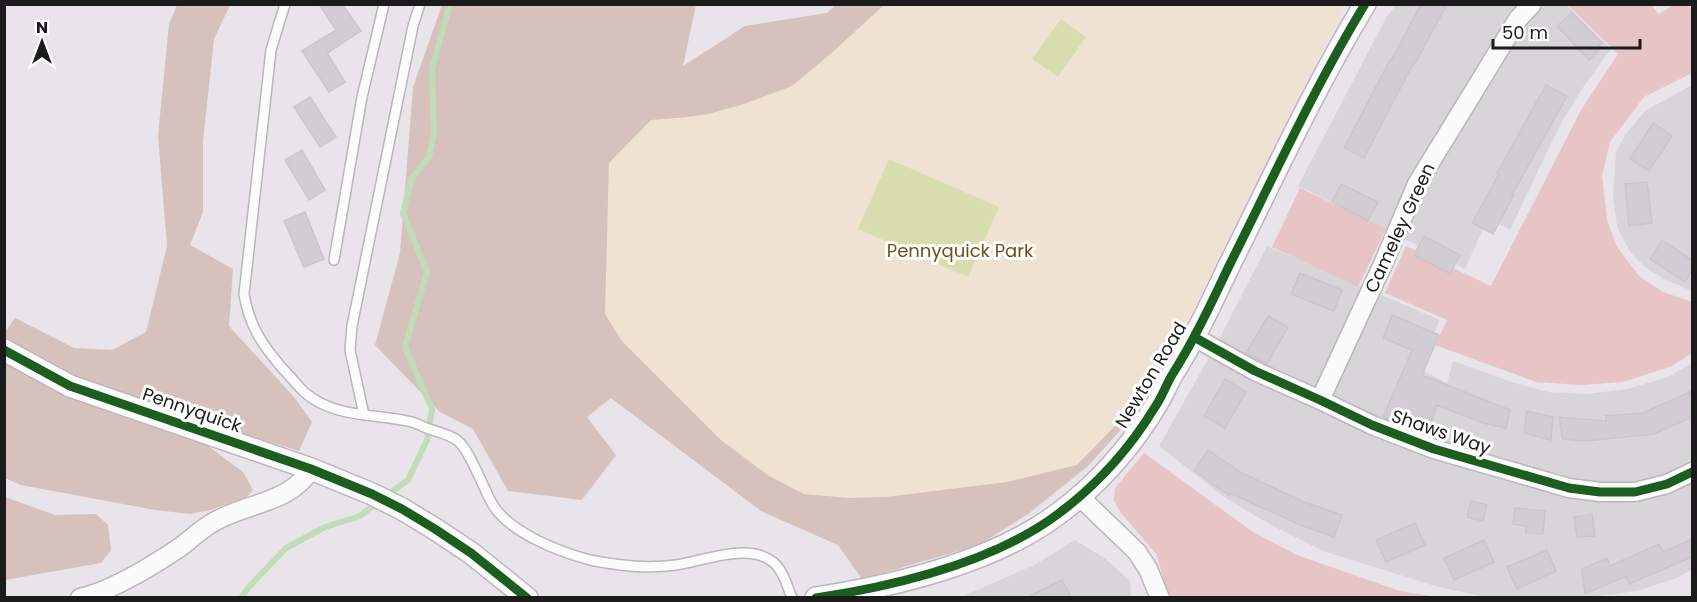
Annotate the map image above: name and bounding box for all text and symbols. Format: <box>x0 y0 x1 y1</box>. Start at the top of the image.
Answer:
north arrow <box>12 12 72 72</box>
scale bar <box>1493 12 1640 50</box>
text: N <box>36 16 48 39</box>
text: 50 m <box>1502 20 1548 45</box>
street label: Cameley Green <box>1358 159 1441 297</box>
park label: Pennyquick Park <box>887 238 1034 263</box>
street label: Newton Road <box>1109 317 1192 433</box>
street label: Pennyquick <box>139 381 246 438</box>
street label: Shaws Way <box>1388 403 1494 460</box>

